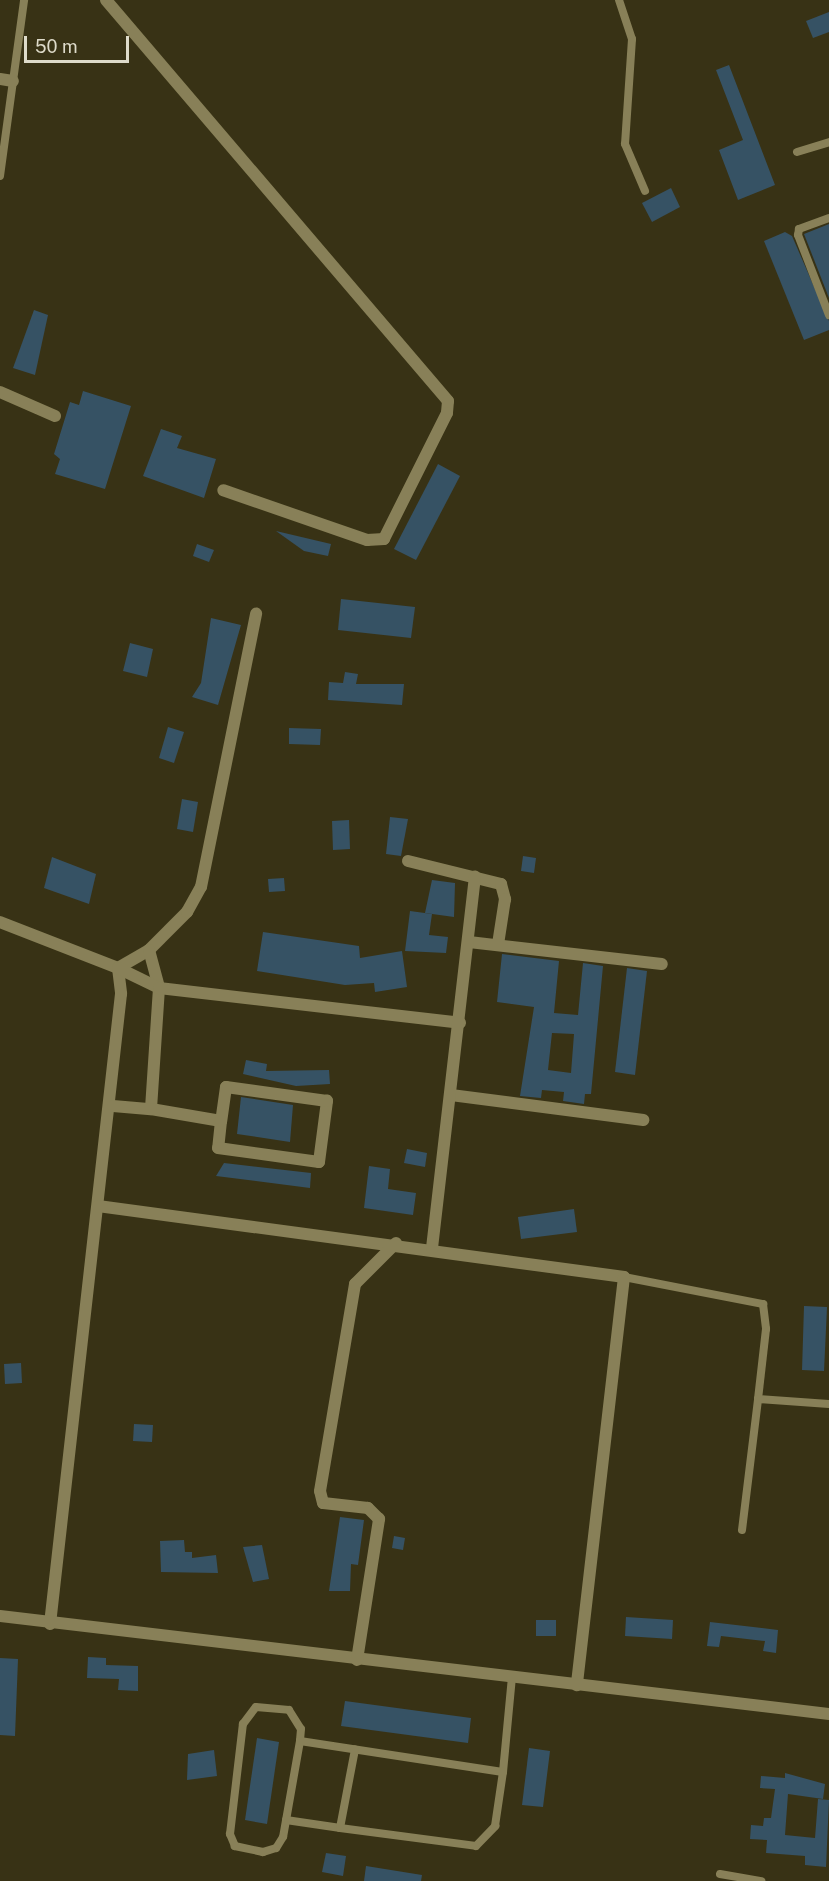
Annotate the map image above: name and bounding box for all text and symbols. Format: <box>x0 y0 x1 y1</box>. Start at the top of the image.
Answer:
scale bar <box>27 24 132 62</box>
text: 50 m <box>35 36 78 57</box>

